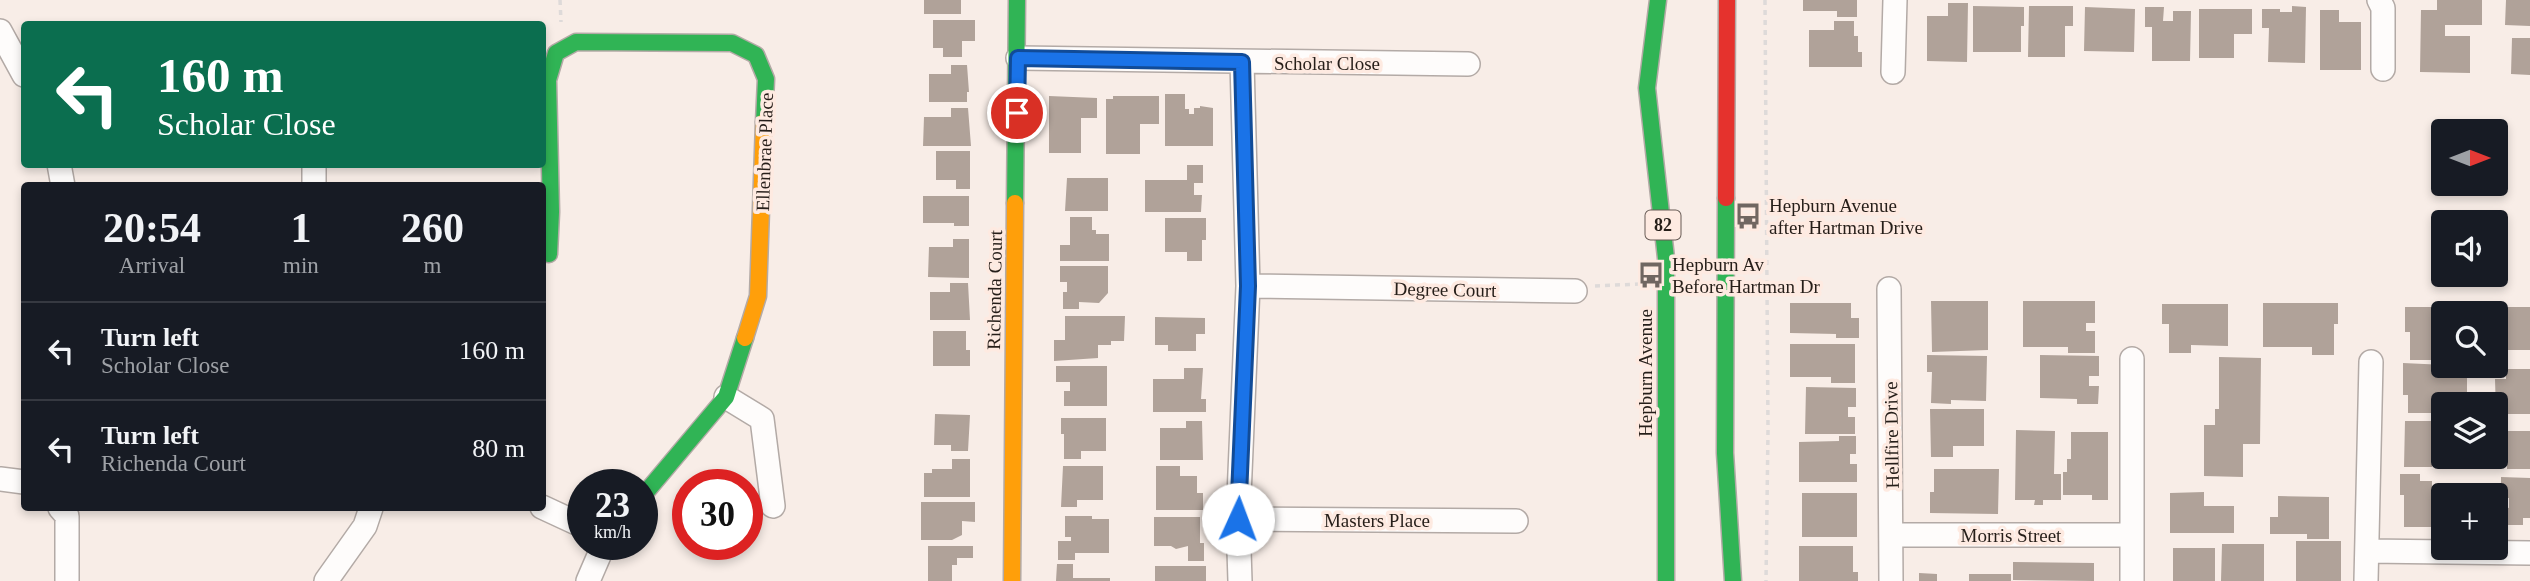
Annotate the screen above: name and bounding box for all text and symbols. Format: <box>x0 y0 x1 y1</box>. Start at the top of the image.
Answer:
text: 160 m <box>157 48 284 103</box>
icon: left <box>42 49 133 140</box>
street label: Scholar Close <box>1274 53 1380 74</box>
pin <box>987 83 1047 143</box>
street label: Ellenbrae Place <box>752 92 777 212</box>
icon: arrive <box>998 94 1036 132</box>
text: Scholar Close <box>157 106 336 142</box>
north arrow <box>2431 119 2508 196</box>
map controls <box>2431 119 2508 560</box>
place label: Hepburn Avenue after Hartman Drive <box>1769 195 1923 238</box>
bus stop icon: Hepburn Avenue after Hartman Drive <box>1733 201 1763 231</box>
text: 20:54 <box>103 205 201 251</box>
text: 1 <box>290 205 311 251</box>
text: 260 <box>401 205 464 251</box>
road number: 82 <box>1646 210 1680 240</box>
button: sound <box>2431 210 2508 287</box>
street label: Richenda Court <box>983 229 1006 350</box>
text: Arrival <box>119 253 185 278</box>
text: min <box>283 253 319 278</box>
text: m <box>423 253 441 278</box>
place label: Hepburn Av Before Hartman Dr <box>1672 254 1820 297</box>
bus stop icon: Hepburn Av Before Hartman Dr <box>1636 260 1666 290</box>
street label: Degree Court <box>1393 278 1497 301</box>
button: search <box>2431 301 2508 378</box>
street label: Hepburn Avenue <box>1635 309 1656 437</box>
text: Turn left <box>101 323 199 352</box>
icon: left <box>42 332 80 370</box>
text: 160 m <box>459 336 525 365</box>
text: Scholar Close <box>101 353 229 378</box>
street label: Hellfire Drive <box>1880 381 1903 489</box>
button: layers <box>2431 392 2508 469</box>
text: Turn left <box>101 421 199 450</box>
icon: left <box>42 430 80 468</box>
text: 80 m <box>472 434 525 463</box>
text: Richenda Court <box>101 451 246 476</box>
speed limit sign: 30 <box>672 469 763 560</box>
position arrow <box>1201 482 1275 556</box>
button: + <box>2431 483 2508 560</box>
text: 23 <box>595 486 630 525</box>
street label: Masters Place <box>1324 510 1430 531</box>
text: km/h <box>594 522 631 542</box>
street label: Morris Street <box>1961 525 2062 546</box>

